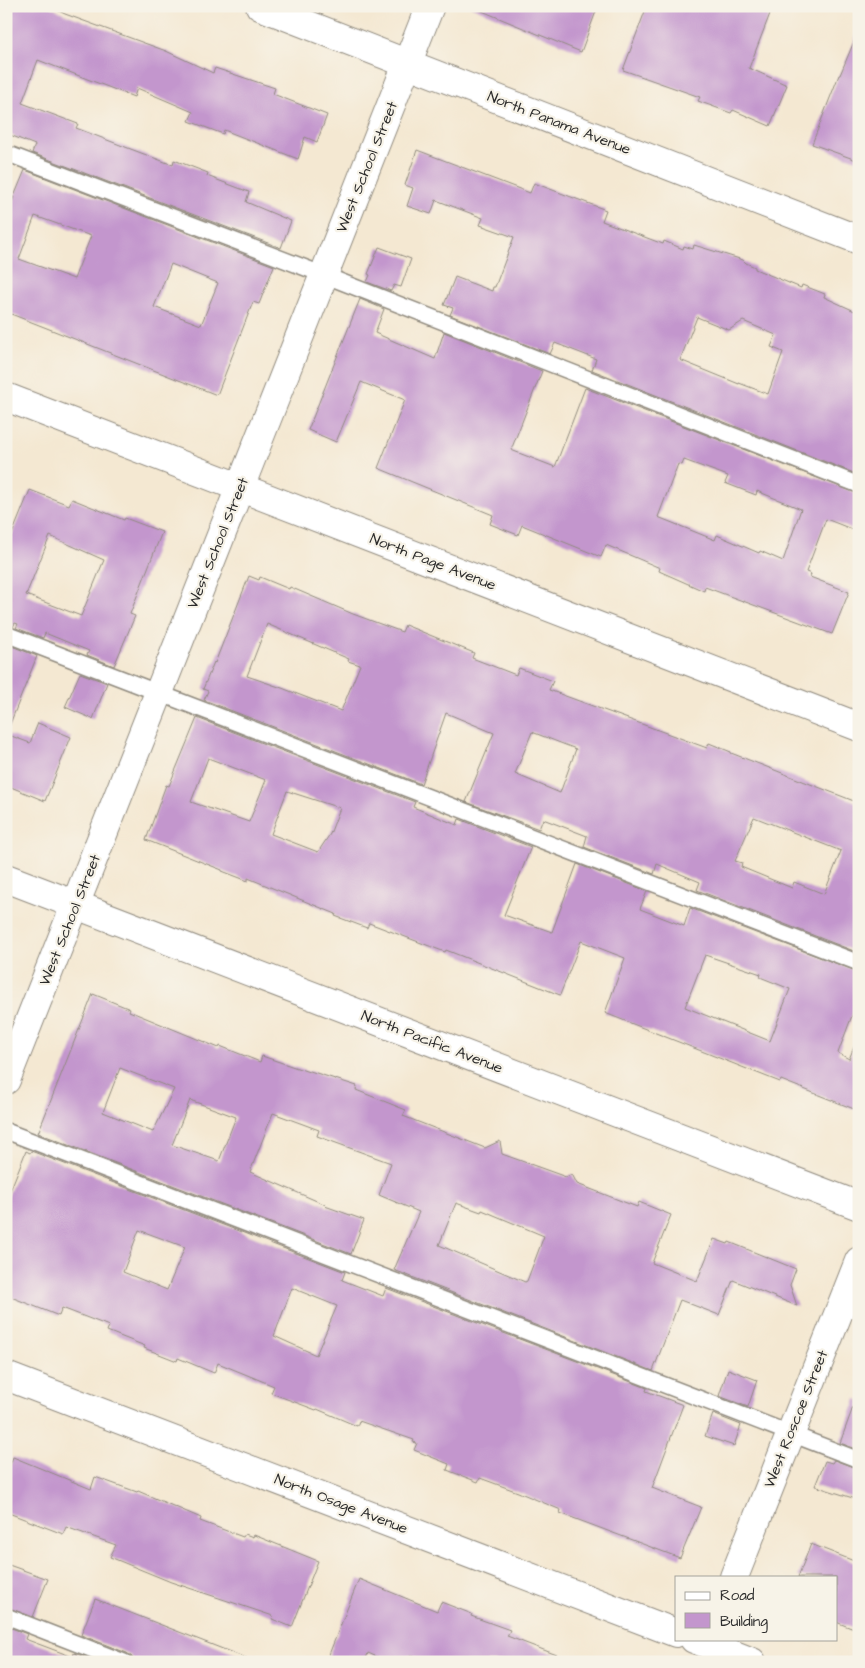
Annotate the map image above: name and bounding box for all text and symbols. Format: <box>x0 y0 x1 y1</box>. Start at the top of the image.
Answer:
street label: North Panama Avenue <box>484 86 634 160</box>
street label: West School Street <box>331 98 403 236</box>
street label: West School Street <box>182 474 254 612</box>
street label: North Page Avenue <box>367 528 499 597</box>
street label: West School Street <box>34 851 106 989</box>
street label: North Pacific Avenue <box>358 1005 506 1079</box>
street label: West Roscoe Street <box>759 1347 833 1491</box>
street label: North Osage Avenue <box>271 1469 411 1540</box>
legend <box>675 1576 838 1640</box>
text: Road <box>720 1585 755 1606</box>
text: Building <box>720 1611 768 1633</box>

